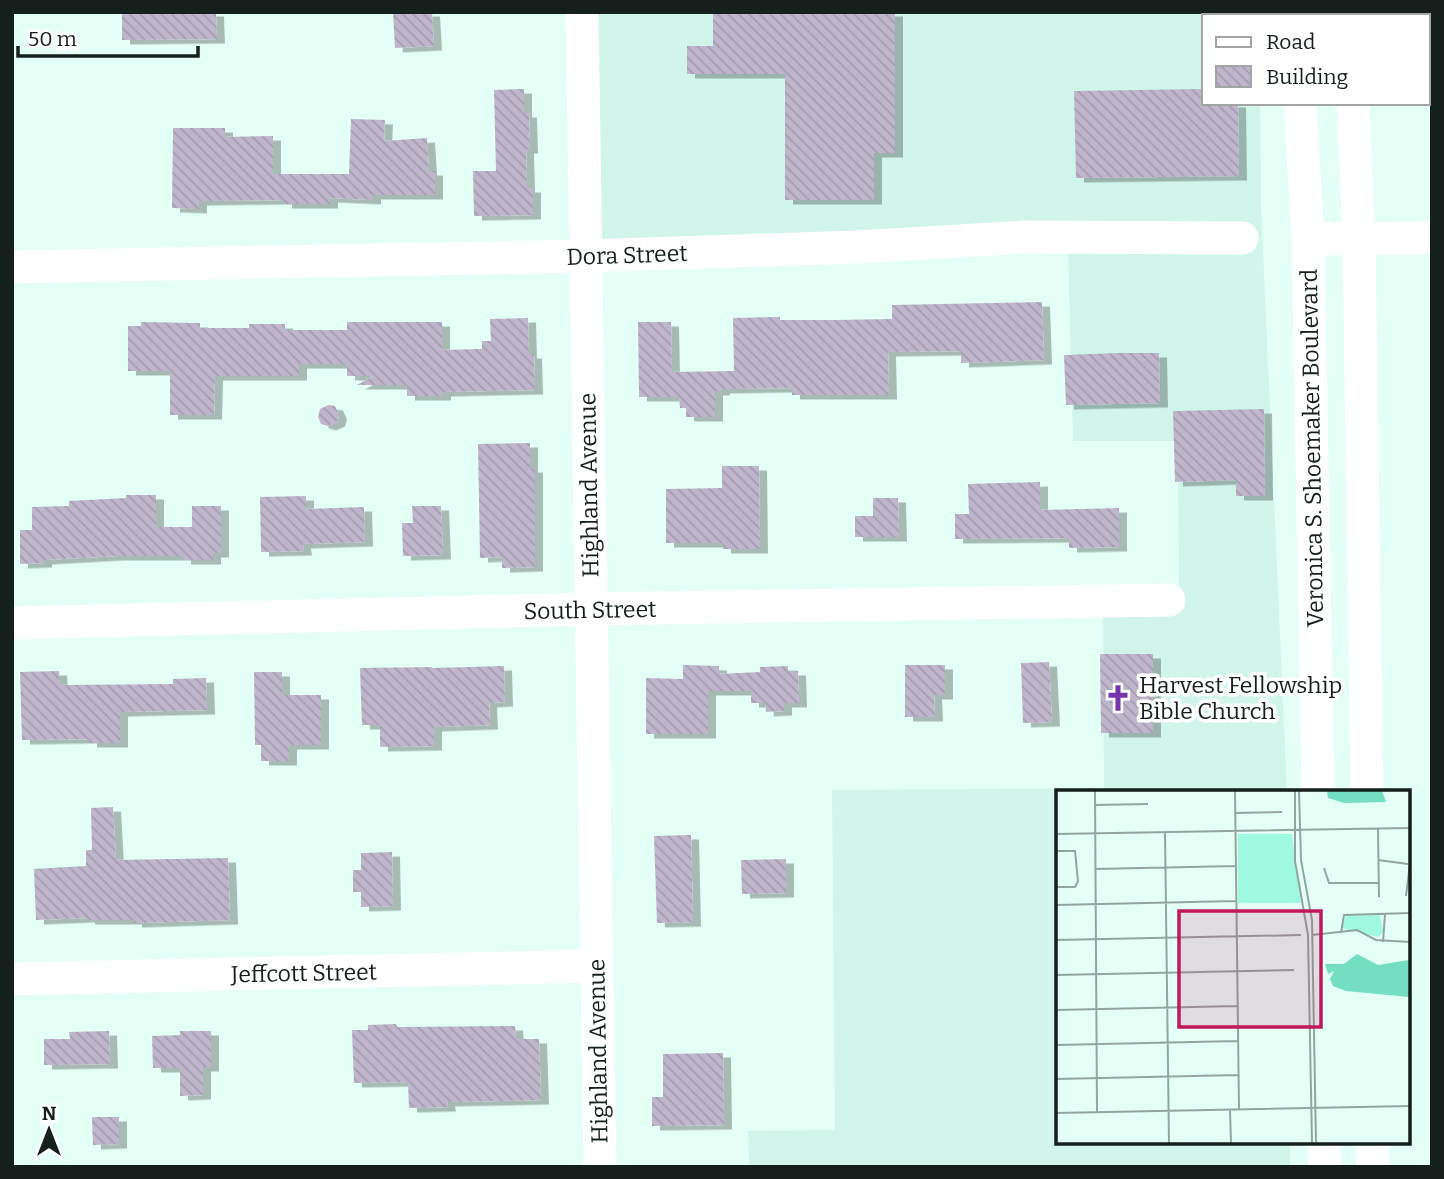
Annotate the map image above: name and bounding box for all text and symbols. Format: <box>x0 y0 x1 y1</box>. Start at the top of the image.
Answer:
scale bar <box>18 14 198 58</box>
legend <box>1202 14 1430 105</box>
text: 50 m <box>28 26 77 52</box>
text: Road <box>1266 29 1315 55</box>
text: Building <box>1266 64 1349 90</box>
street label: Dora Street <box>566 239 688 271</box>
street label: Veronica S. Shoemaker Boulevard <box>1295 268 1329 627</box>
street label: Highland Avenue <box>573 392 605 578</box>
street label: South Street <box>523 595 657 625</box>
place label: Harvest Fellowship Bible Church <box>1139 671 1342 725</box>
church icon: Harvest Fellowship Bible Church <box>1103 683 1133 713</box>
inset map <box>1056 790 1409 1144</box>
street label: Jeffcott Street <box>230 958 377 988</box>
street label: Highland Avenue <box>582 958 614 1144</box>
north arrow <box>14 1095 84 1165</box>
text: N <box>42 1102 57 1125</box>

